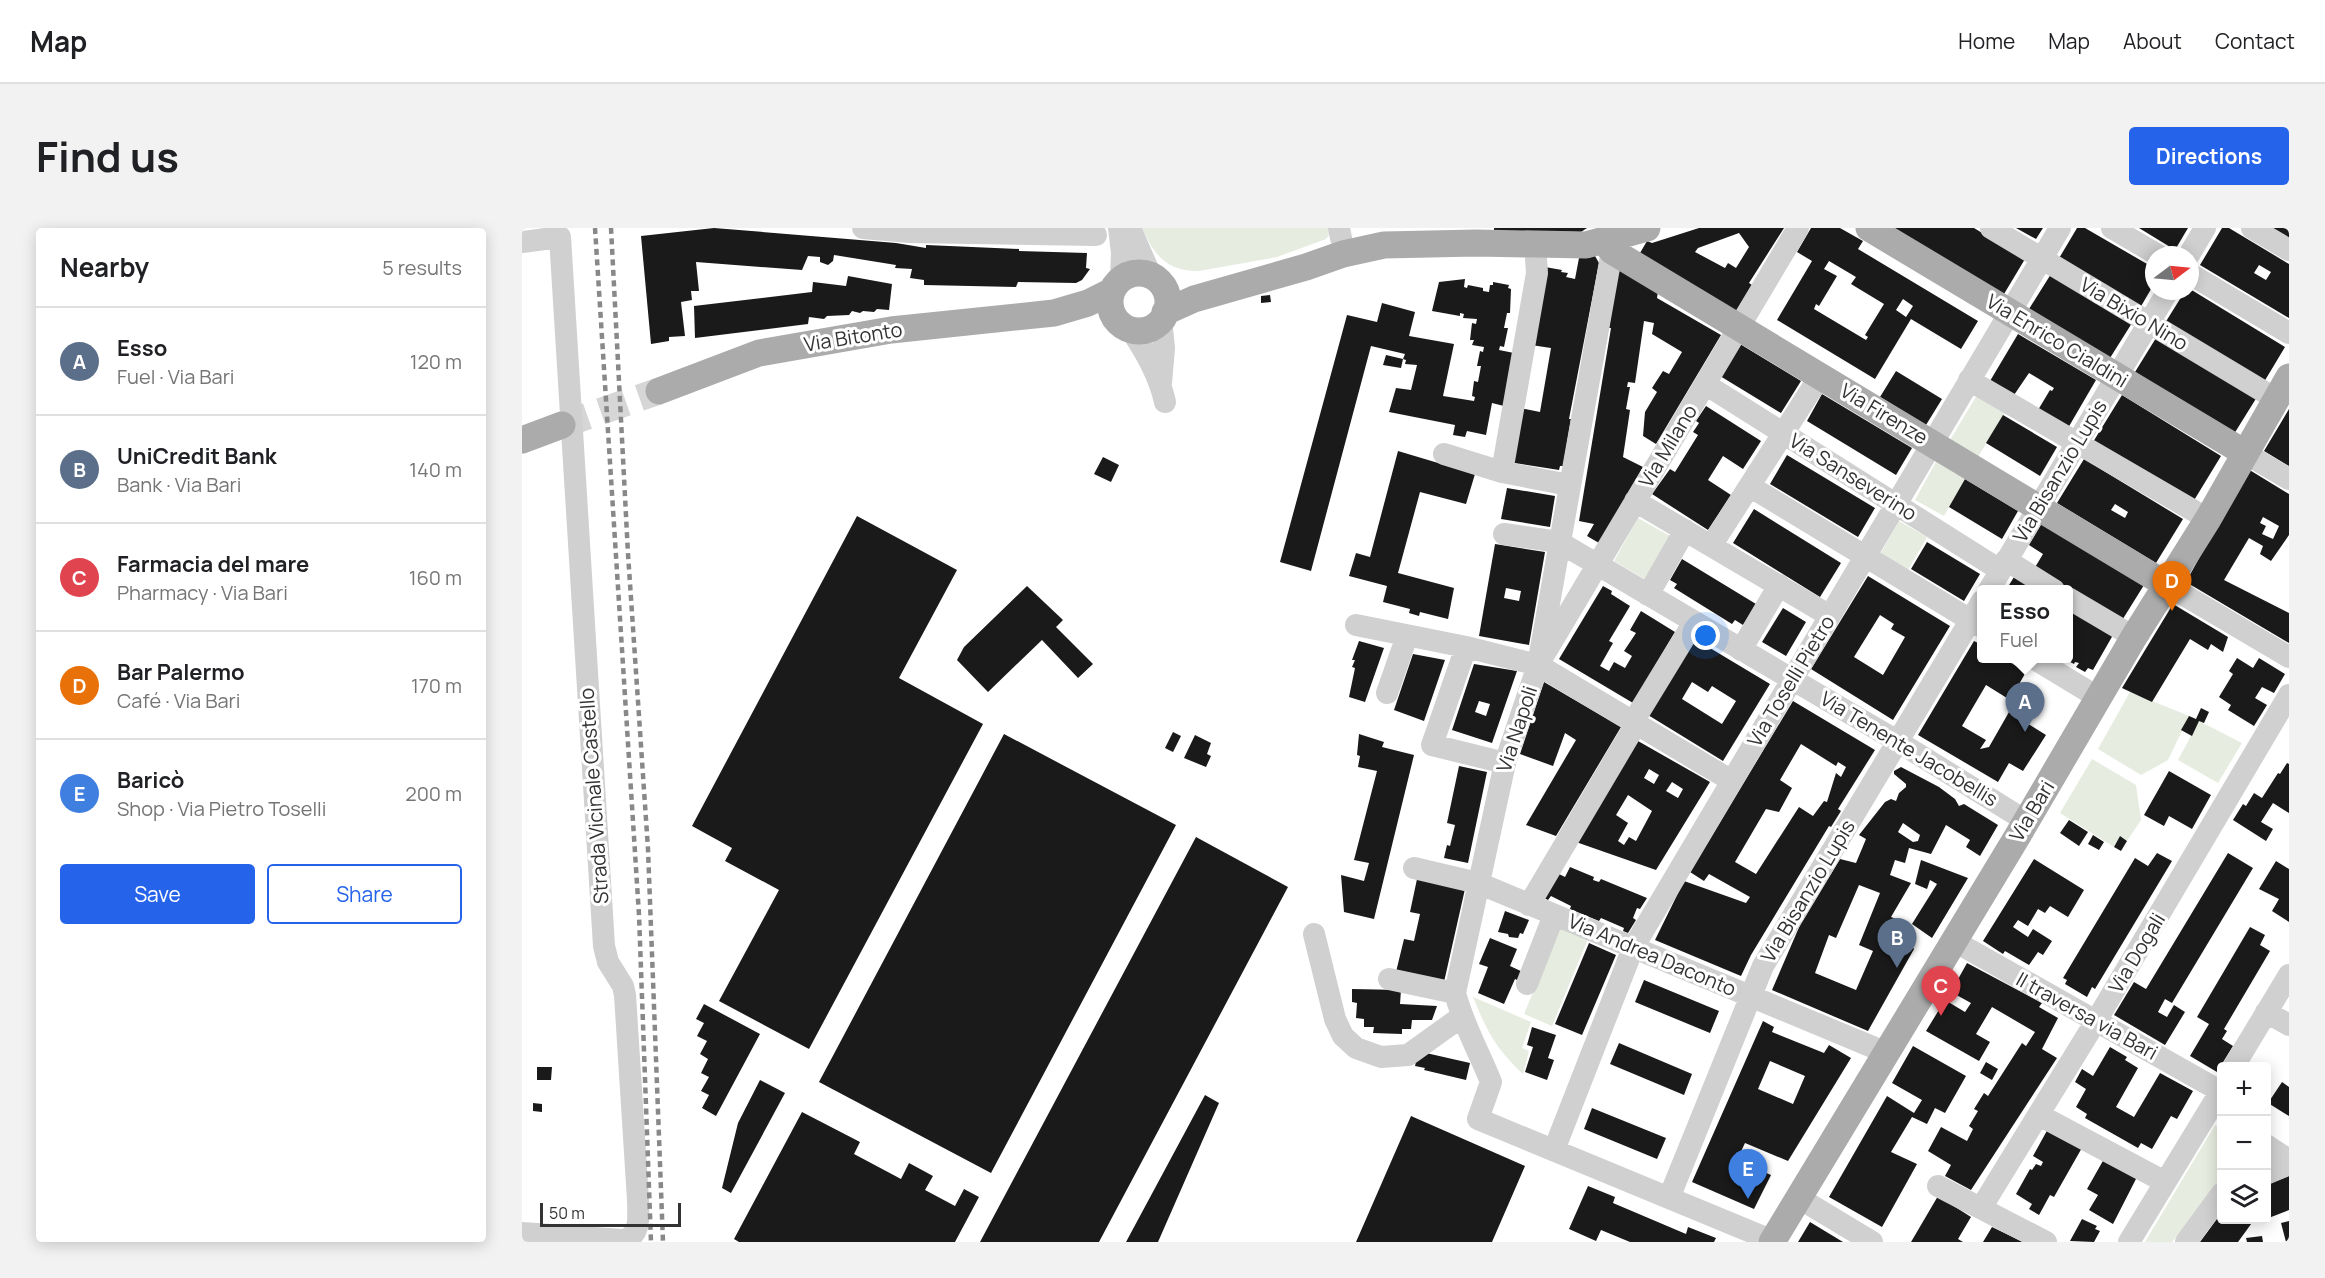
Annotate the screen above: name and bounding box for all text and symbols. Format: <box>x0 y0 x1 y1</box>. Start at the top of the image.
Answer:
text: Map <box>30 22 87 60</box>
text: Home <box>1958 27 2015 55</box>
text: Map <box>2048 27 2090 55</box>
text: About <box>2123 27 2182 55</box>
text: Contact <box>2215 27 2295 55</box>
text: Find us <box>36 127 179 185</box>
button: Directions <box>2129 127 2289 185</box>
north arrow <box>2145 246 2199 300</box>
text: Nearby <box>60 249 149 285</box>
text: 5 results <box>382 254 462 281</box>
street label: Via Bixio Nino <box>2075 271 2193 356</box>
street label: Via Enrico Cialdini <box>1981 288 2133 394</box>
street label: Via Bitonto <box>802 315 904 358</box>
text: Esso <box>117 333 167 363</box>
text: A <box>73 348 86 375</box>
text: 120 m <box>410 348 462 375</box>
text: Fuel · Via Bari <box>117 363 235 390</box>
street label: Via Firenze <box>1835 377 1933 450</box>
street label: Via Bisanzio Lupis <box>2006 394 2113 547</box>
street label: Via Milano <box>1632 399 1703 492</box>
street label: Via Sanseverino <box>1784 427 1922 527</box>
text: UniCredit Bank <box>117 441 277 471</box>
text: B <box>73 456 86 483</box>
text: 140 m <box>409 456 462 483</box>
text: Bank · Via Bari <box>117 471 241 498</box>
text: Farmacia del mare <box>117 549 309 579</box>
pin: D <box>2152 562 2192 611</box>
text: C <box>72 564 87 591</box>
text: 160 m <box>409 564 462 591</box>
text: Pharmacy · Via Bari <box>117 579 288 606</box>
popup <box>1977 585 2073 663</box>
text: Esso <box>2000 596 2050 626</box>
street label: Via Toselli Pietro <box>1741 610 1841 752</box>
your location <box>1691 621 1720 650</box>
text: Fuel <box>2000 626 2038 653</box>
text: Bar Palermo <box>117 657 245 687</box>
text: D <box>72 672 87 699</box>
text: 170 m <box>411 672 462 699</box>
street label: Via Napoli <box>1490 682 1543 775</box>
pin: A <box>2006 682 2044 732</box>
street label: Via Tenente Jacobellis <box>1815 685 2003 812</box>
text: Café · Via Bari <box>117 687 240 714</box>
street label: Strada Vicinale Castello <box>572 687 615 905</box>
text: Baricò <box>117 765 184 795</box>
street label: Via Bari <box>2003 775 2060 846</box>
text: E <box>74 780 85 807</box>
text: 200 m <box>405 780 462 807</box>
text: Shop · Via Pietro Toselli <box>117 795 326 822</box>
street label: Via Bisanzio Lupis <box>1754 814 1861 967</box>
button: Save <box>60 864 255 924</box>
button: Share <box>267 864 462 924</box>
street label: Via Andrea Daconto <box>1564 907 1740 1002</box>
street label: Via Dogali <box>2102 908 2171 998</box>
pin: B <box>1878 918 1916 968</box>
street label: II traversa via Bari <box>2012 965 2163 1066</box>
pin: C <box>1922 966 1960 1016</box>
map controls <box>2217 1062 2271 1224</box>
button: + <box>2217 1062 2271 1116</box>
button: − <box>2217 1116 2271 1170</box>
pin: E <box>1728 1150 1768 1199</box>
button: layers <box>2217 1170 2271 1224</box>
scale bar <box>540 1200 681 1228</box>
text: 50 m <box>549 1202 585 1224</box>

